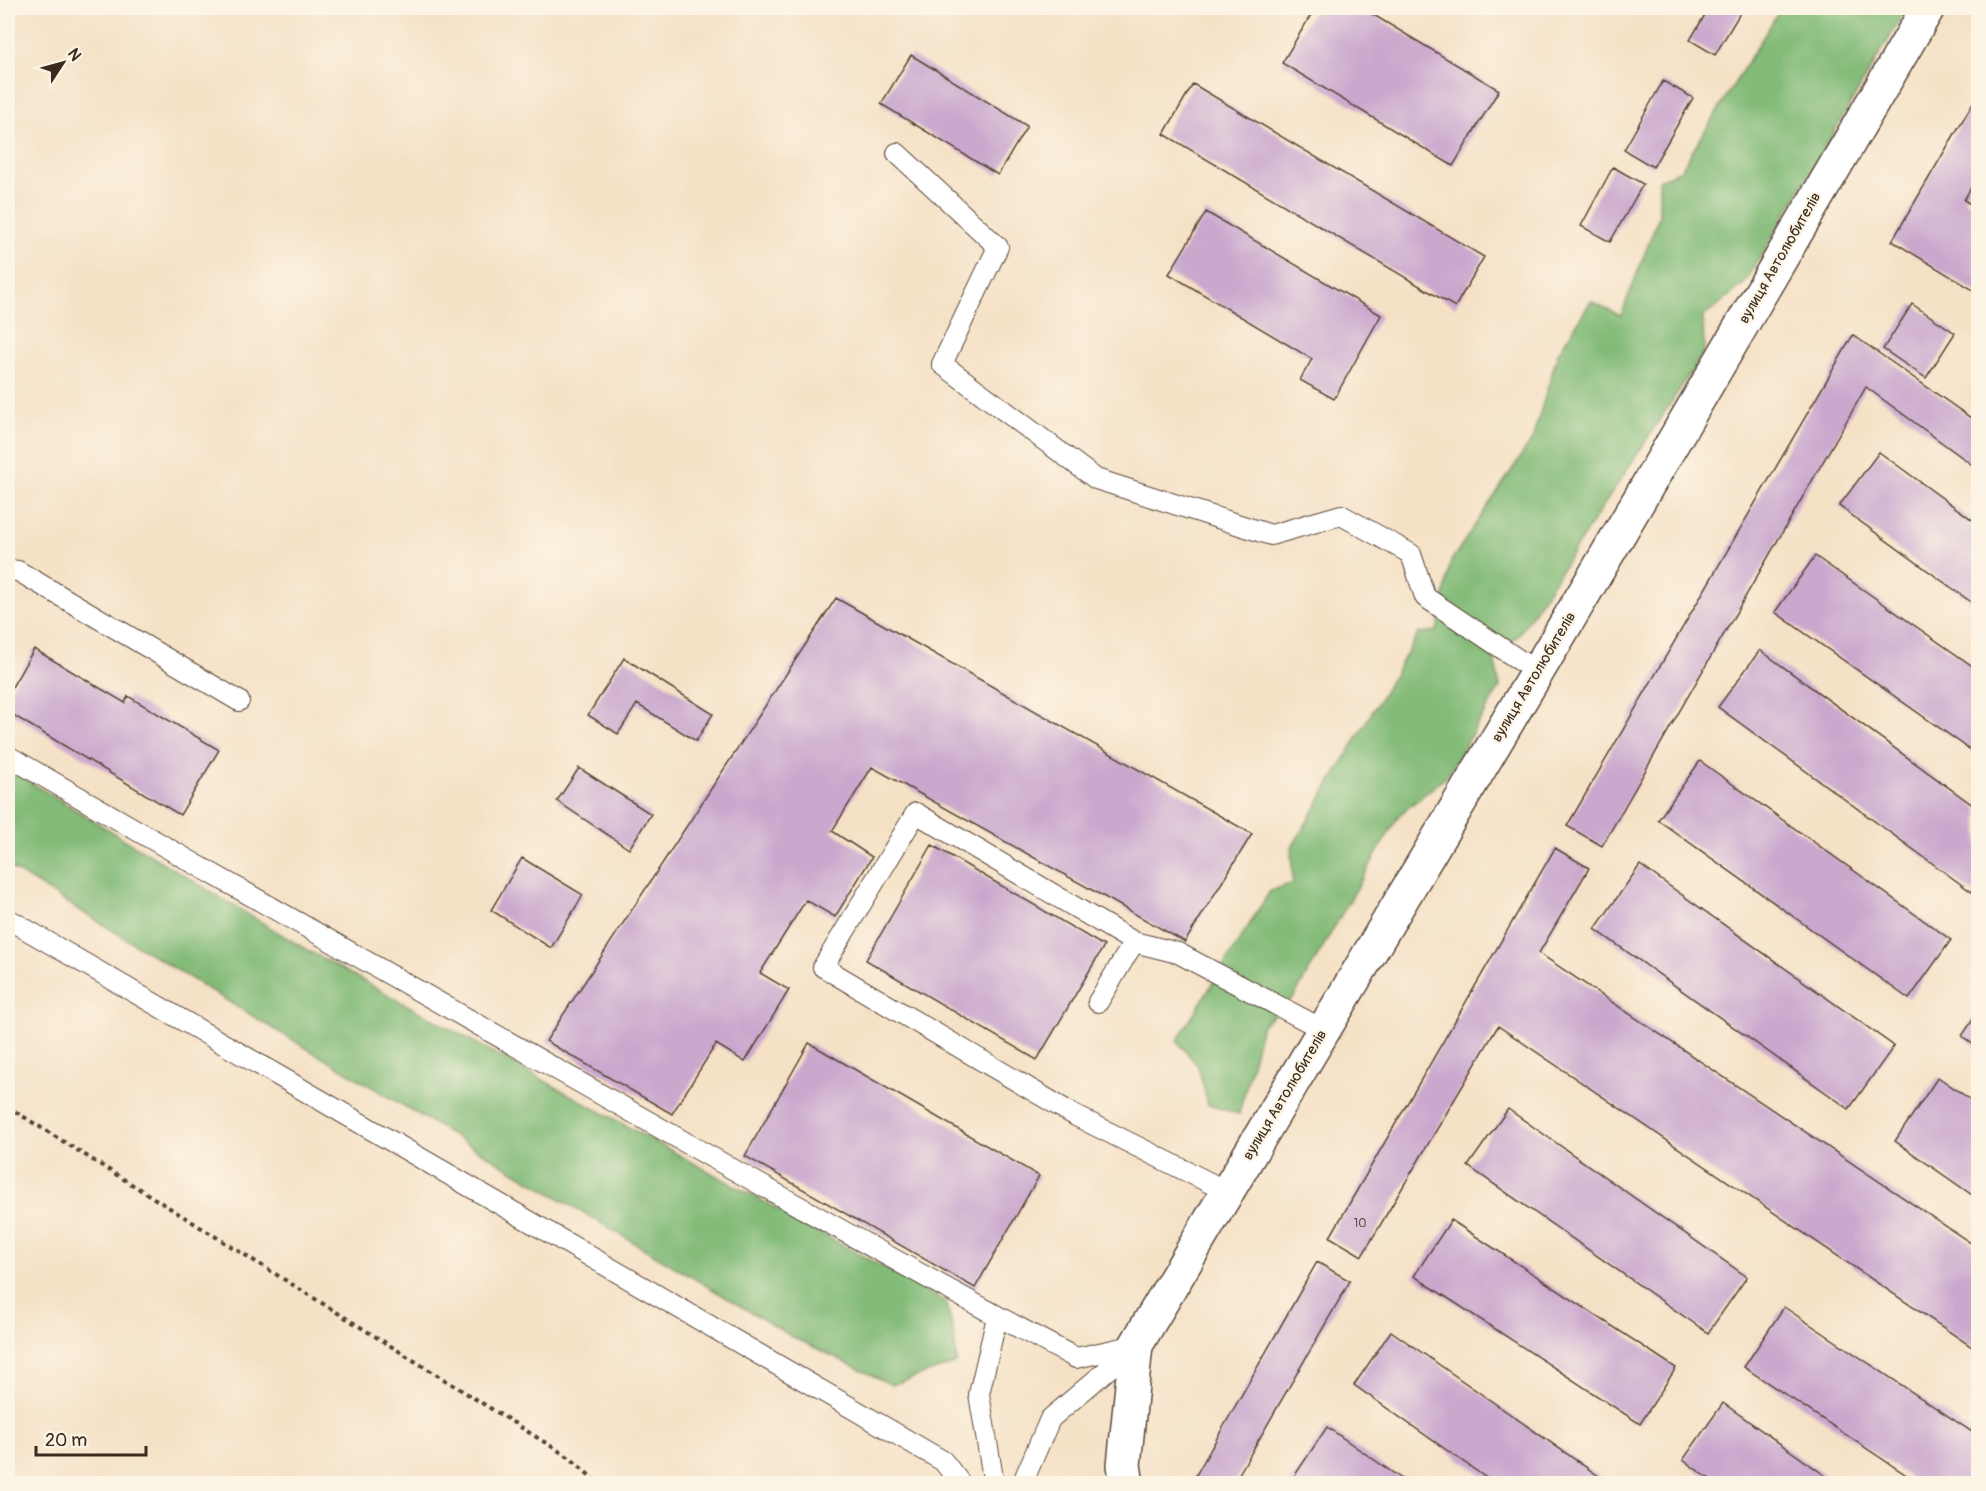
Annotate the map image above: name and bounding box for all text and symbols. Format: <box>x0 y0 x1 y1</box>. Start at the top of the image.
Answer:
north arrow <box>33 33 93 93</box>
text: N <box>63 45 86 65</box>
street label: вулиця Автолюбителів <box>1735 189 1825 327</box>
street label: вулиця Автолюбителів <box>1488 608 1580 746</box>
street label: вулиця Автолюбителів <box>1239 1026 1331 1164</box>
house number: 10 <box>1354 1216 1366 1231</box>
scale bar <box>36 1419 146 1457</box>
text: 20 m <box>45 1429 87 1452</box>

